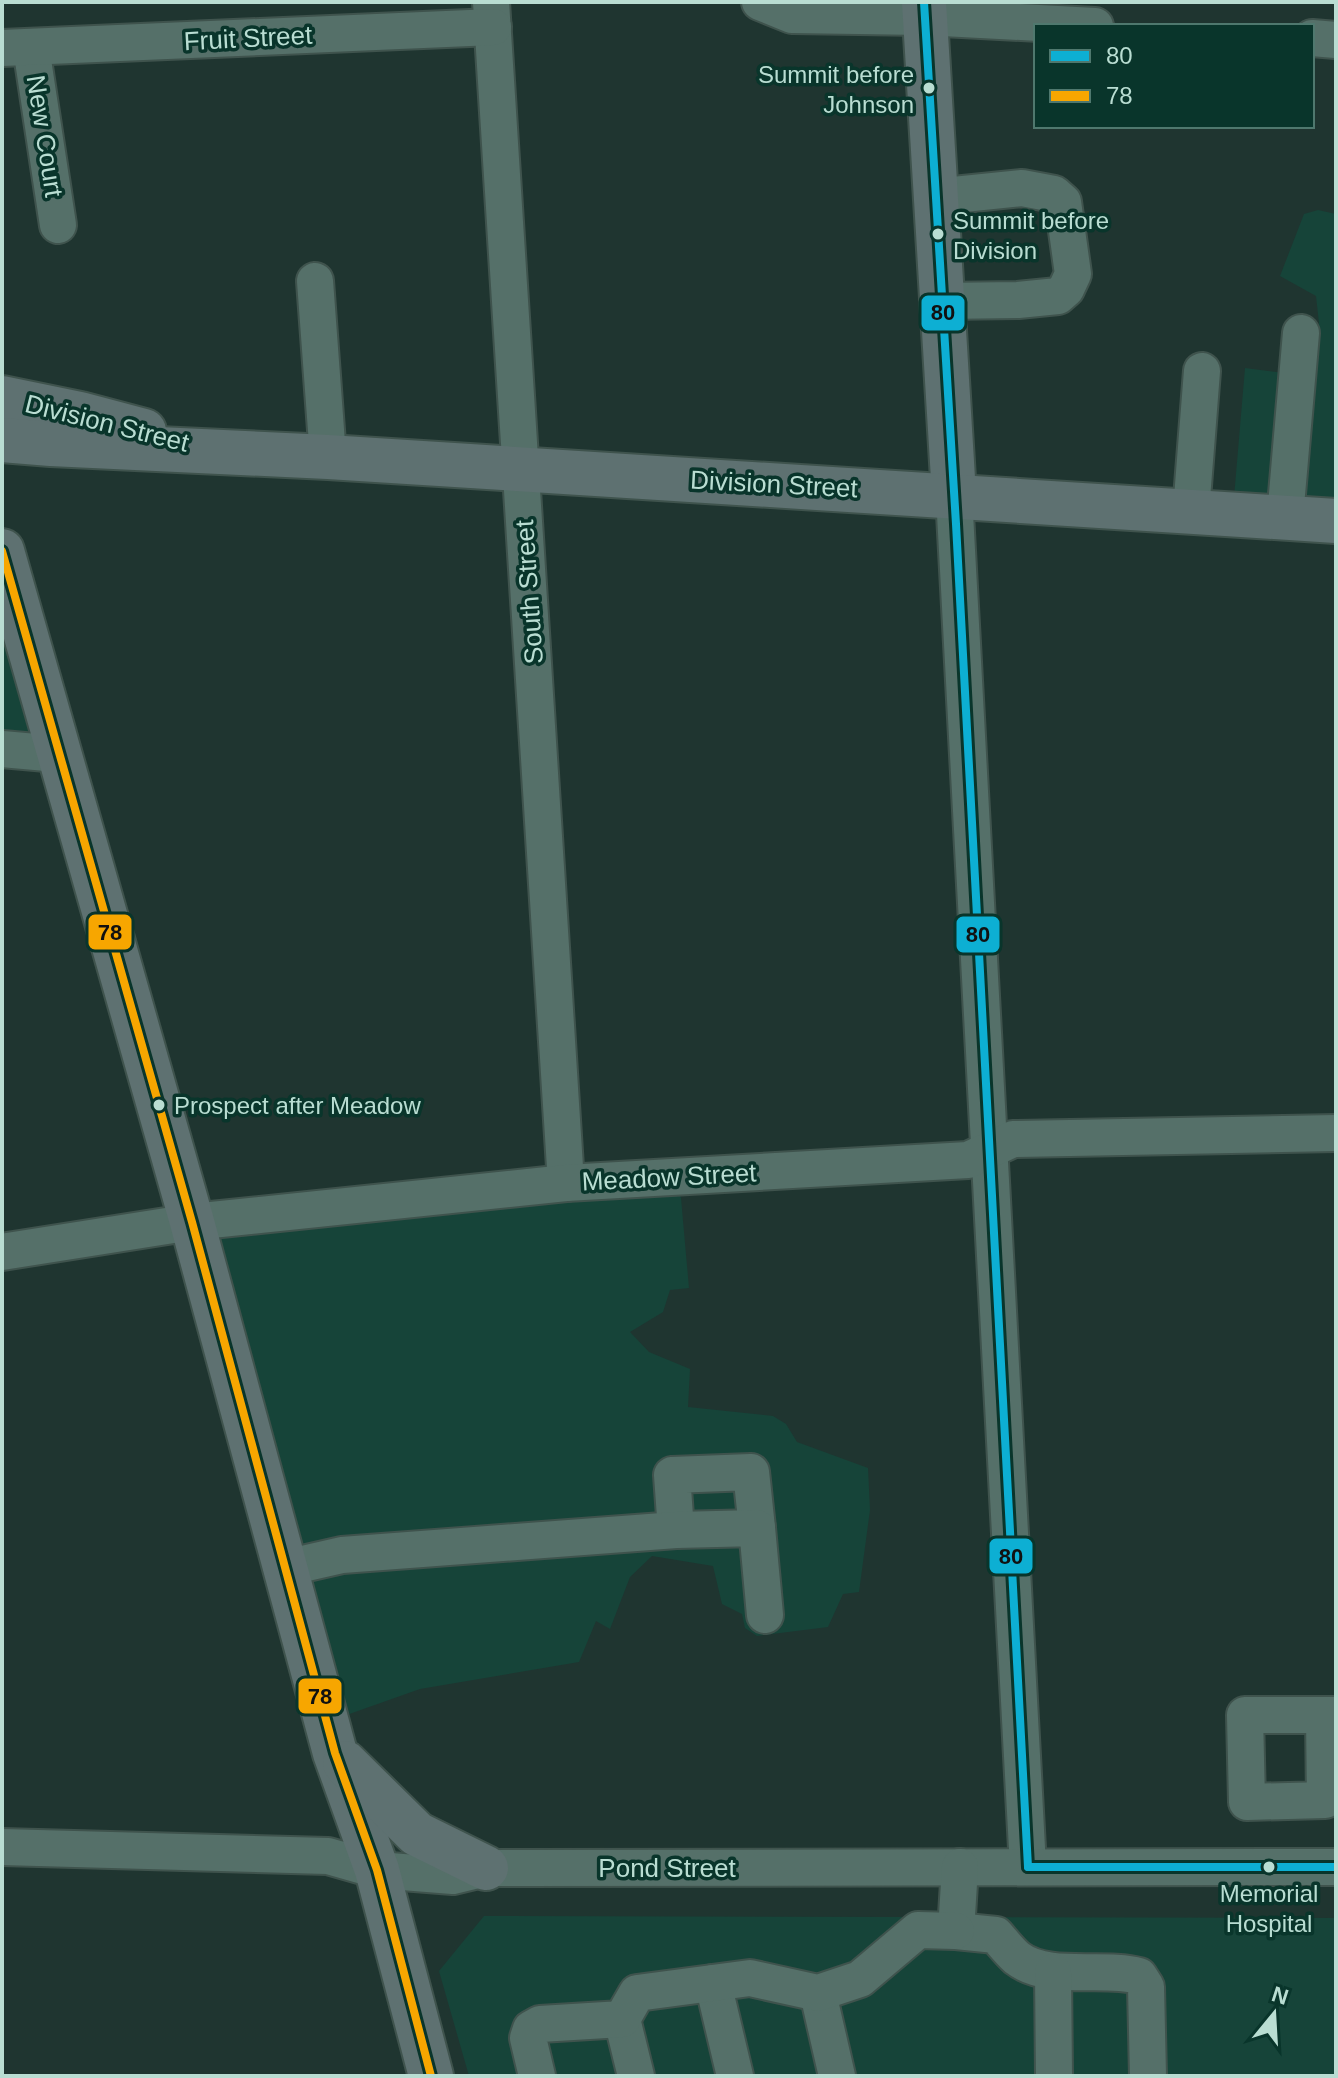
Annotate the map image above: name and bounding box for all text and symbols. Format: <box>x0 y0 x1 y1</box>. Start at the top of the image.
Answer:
street label: Fruit Street <box>183 20 314 56</box>
legend <box>1034 24 1314 128</box>
text: 80 <box>1106 42 1133 69</box>
place label: Summit before Johnson <box>758 61 914 118</box>
street label: New Court <box>21 73 70 200</box>
marker: Summit before Johnson <box>921 80 937 96</box>
text: 78 <box>1106 82 1133 109</box>
place label: Summit before Division <box>953 207 1109 264</box>
marker: Summit before Division <box>930 226 946 242</box>
line badge: 80 <box>920 294 966 332</box>
text: 80 <box>931 300 955 325</box>
street label: Division Street <box>22 388 193 458</box>
street label: Division Street <box>690 465 859 503</box>
street label: South Street <box>509 518 549 665</box>
line badge: 78 <box>87 913 133 951</box>
line badge: 80 <box>955 915 1001 954</box>
text: 78 <box>98 920 122 945</box>
text: 80 <box>966 922 990 947</box>
place label: Prospect after Meadow <box>174 1092 421 1119</box>
marker: Prospect after Meadow <box>151 1097 167 1113</box>
street label: Meadow Street <box>581 1157 758 1197</box>
line badge: 80 <box>988 1537 1034 1575</box>
text: 80 <box>999 1544 1023 1569</box>
line badge: 78 <box>297 1677 343 1715</box>
text: 78 <box>308 1684 332 1709</box>
street label: Pond Street <box>598 1853 736 1883</box>
marker: Memorial Hospital <box>1261 1859 1277 1875</box>
place label: Memorial Hospital <box>1220 1880 1318 1937</box>
north arrow <box>1234 1974 1314 2054</box>
text: N <box>1269 1981 1291 2010</box>

